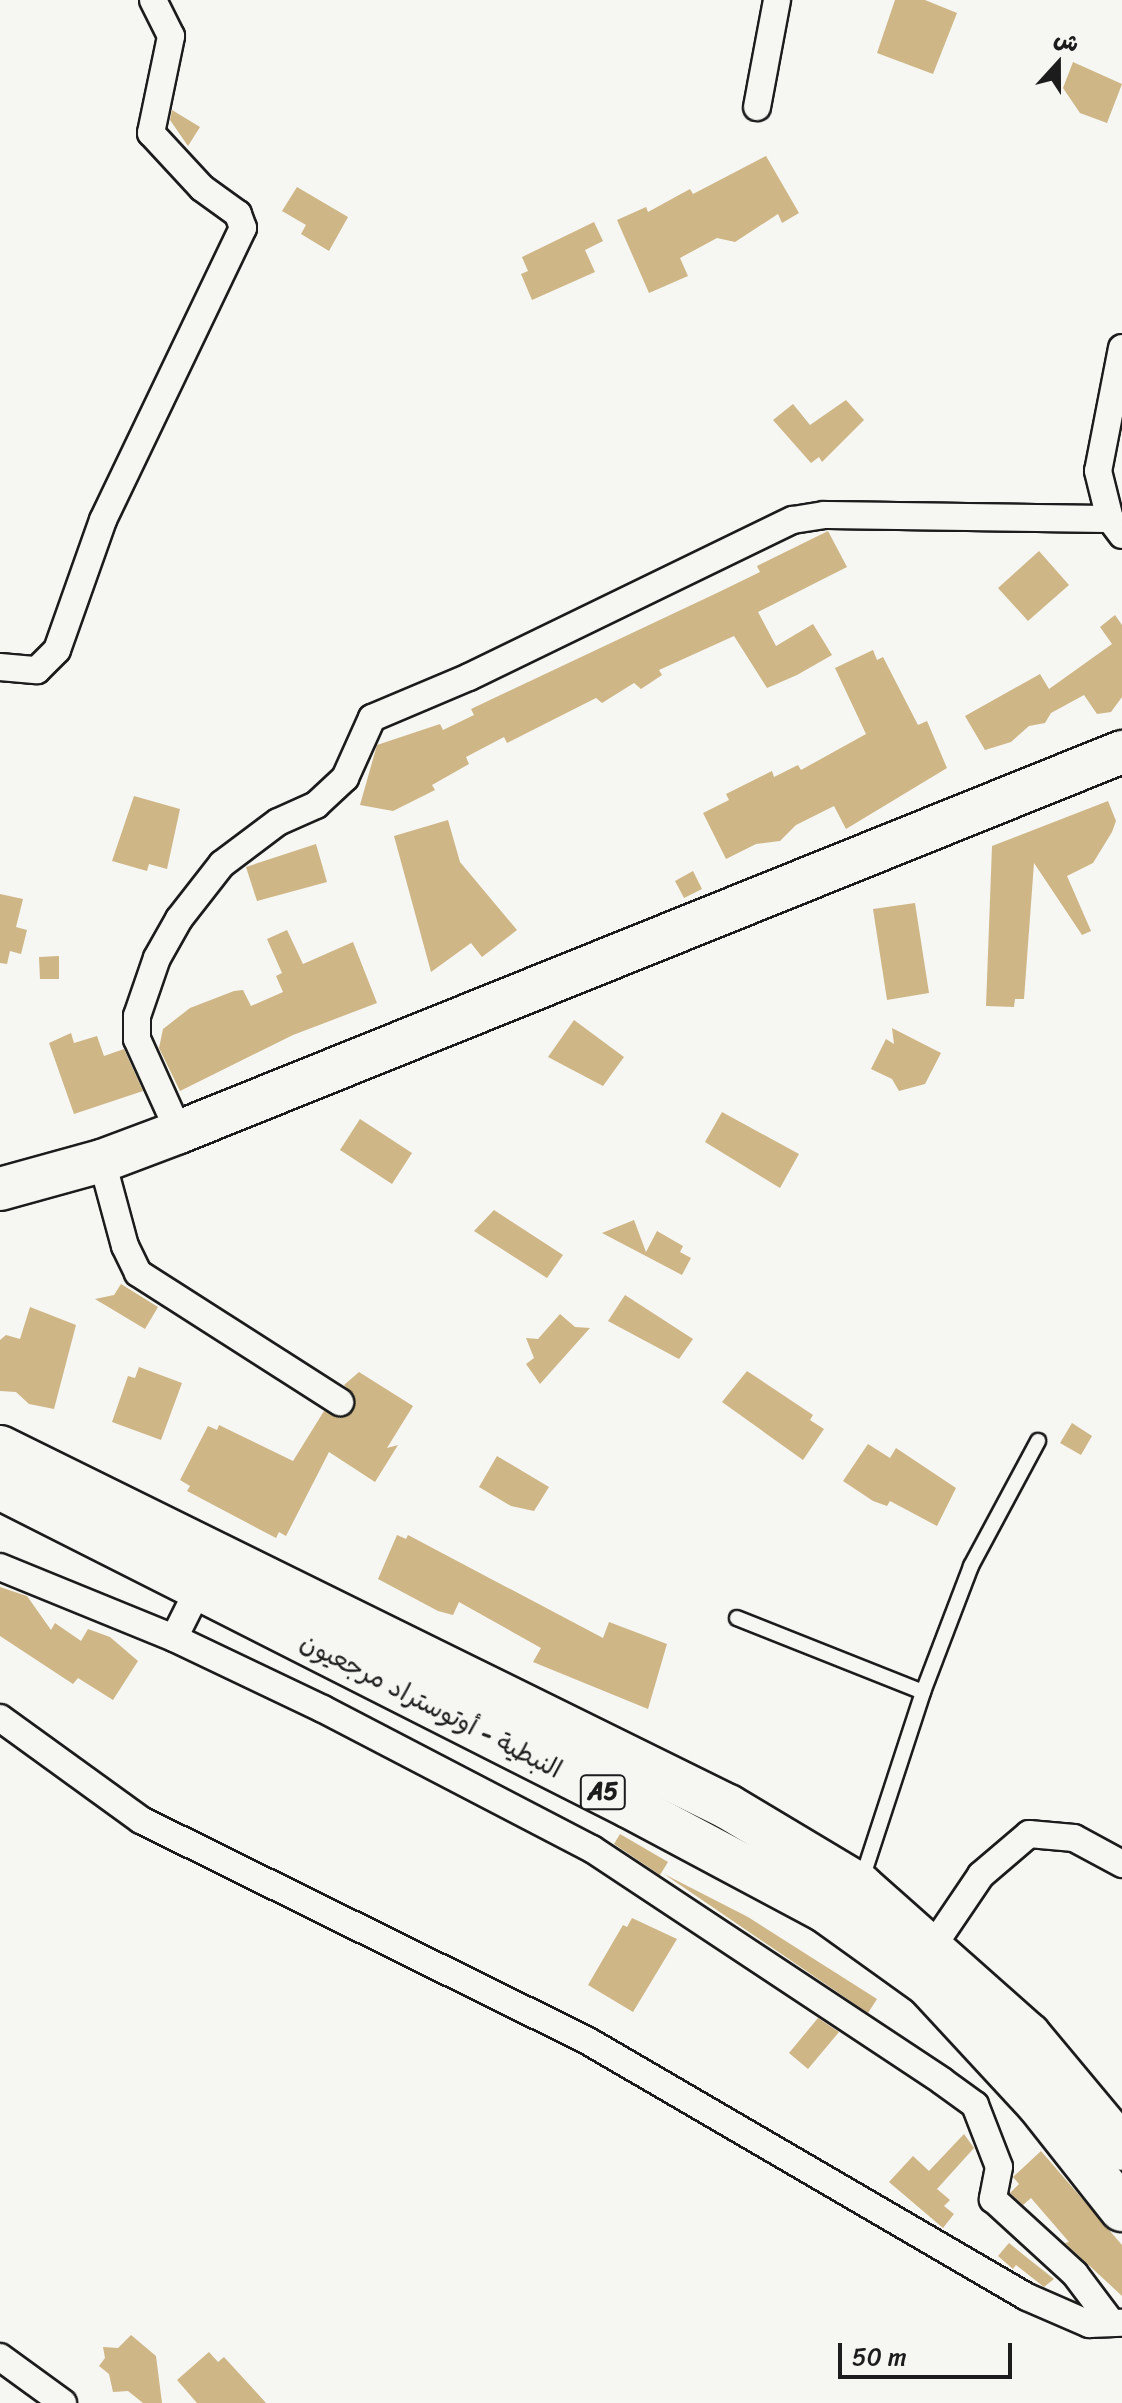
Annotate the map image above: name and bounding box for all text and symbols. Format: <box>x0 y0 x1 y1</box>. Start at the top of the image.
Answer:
text: ش <box>1048 19 1085 64</box>
north arrow <box>1018 24 1098 104</box>
street label: النبطية - أوتوستراد مرجعيون <box>295 1626 567 1786</box>
road number: A5 <box>579 1772 627 1812</box>
scale bar <box>842 2327 1016 2377</box>
text: 50 m <box>852 2336 907 2378</box>

